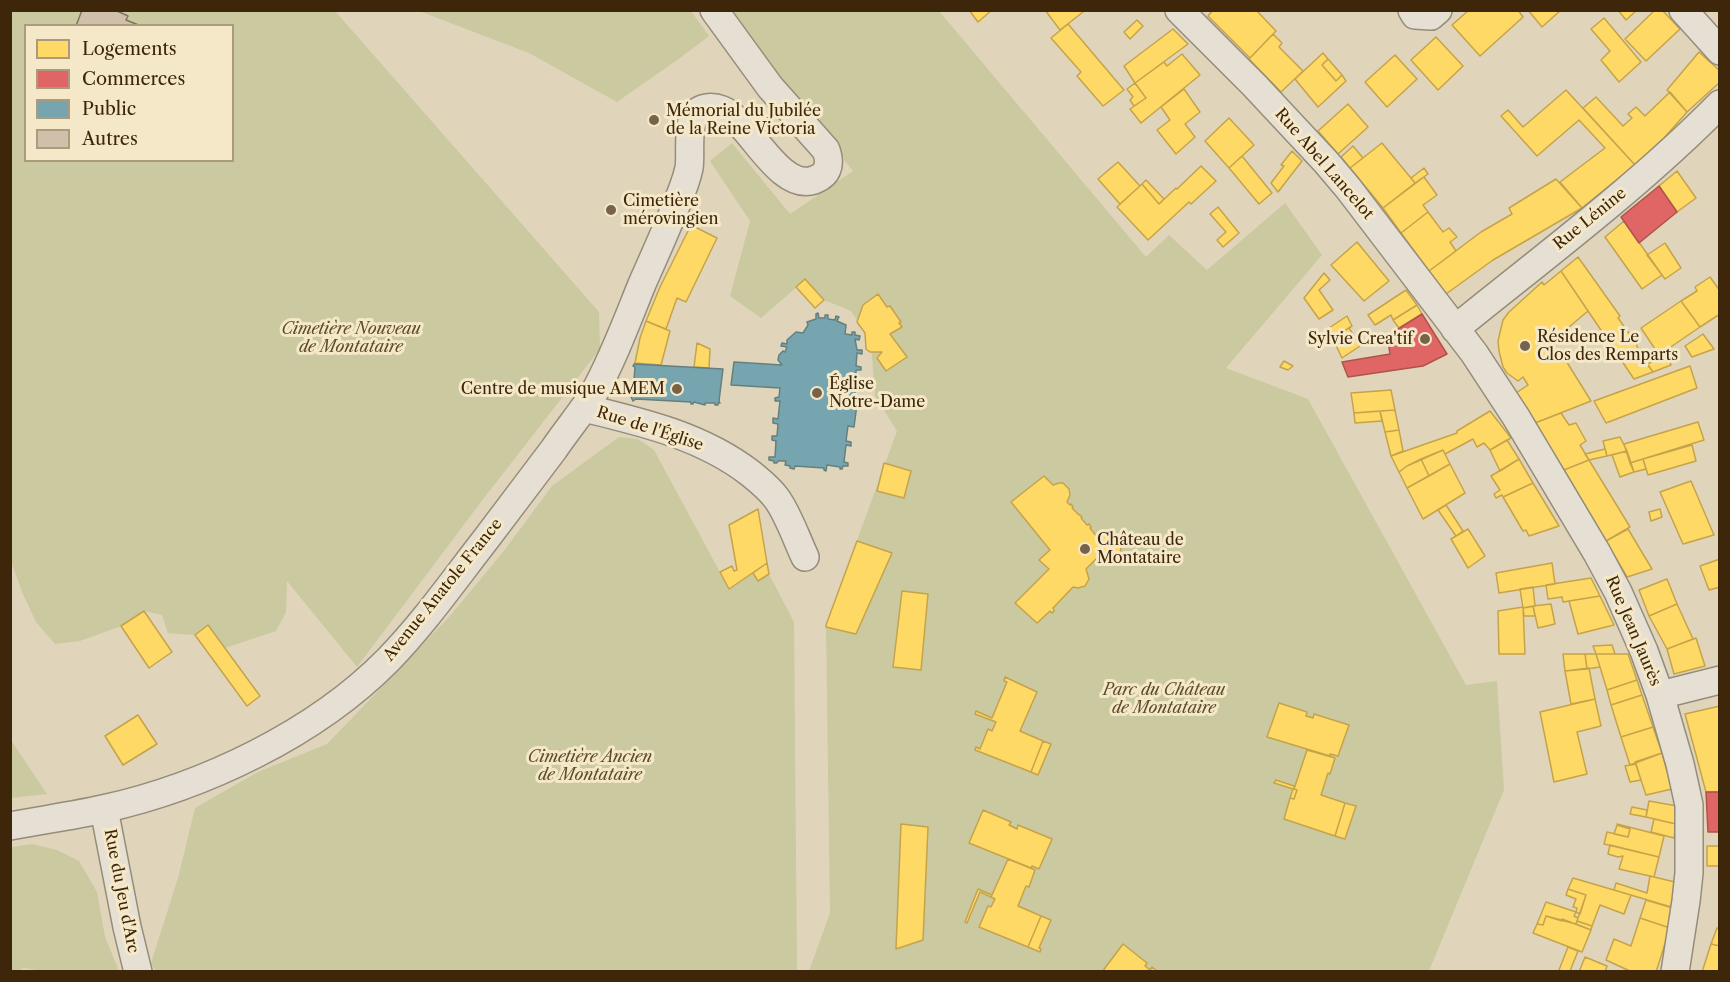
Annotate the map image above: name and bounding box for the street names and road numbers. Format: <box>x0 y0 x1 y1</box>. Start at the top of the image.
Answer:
street label: Rue Abel Lancelot <box>1271 105 1377 223</box>
street label: Rue Lénine <box>1550 184 1630 254</box>
street label: Rue de l'Église <box>594 403 706 455</box>
street label: Avenue Anatole France <box>380 515 506 665</box>
street label: Rue Jean Jaurès <box>1601 573 1665 689</box>
street label: Rue du Jeu d'Arc <box>100 827 142 955</box>

